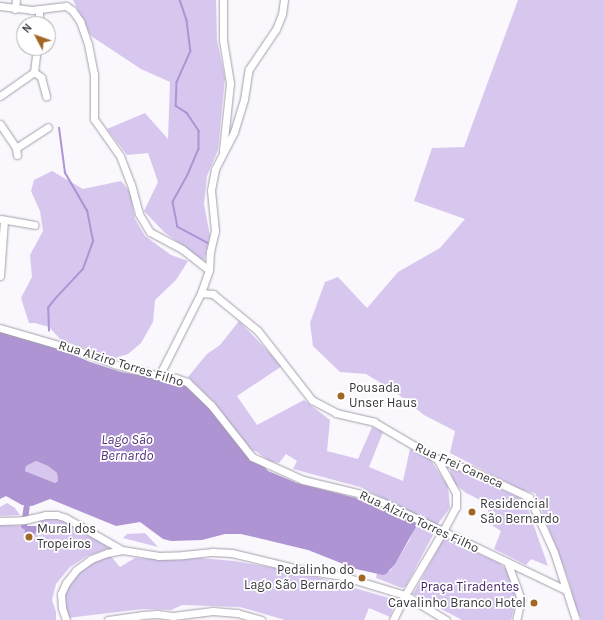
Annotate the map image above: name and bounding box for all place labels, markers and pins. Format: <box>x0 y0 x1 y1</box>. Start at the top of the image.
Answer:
place label: Pousada Unser Haus <box>349 381 417 412</box>
marker: Pousada Unser Haus <box>336 391 346 401</box>
place label: Residencial São Bernardo <box>480 497 559 528</box>
marker: Residencial São Bernardo <box>467 507 477 517</box>
place label: Mural dos Tropeiros <box>37 522 96 553</box>
marker: Mural dos Tropeiros <box>24 532 34 542</box>
place label: Pedalinho do Lago São Bernardo <box>244 563 354 594</box>
marker: Pedalinho do Lago São Bernardo <box>357 573 367 583</box>
place label: Cavalinho Branco Hotel <box>388 595 526 611</box>
marker: Cavalinho Branco Hotel <box>529 598 539 608</box>

